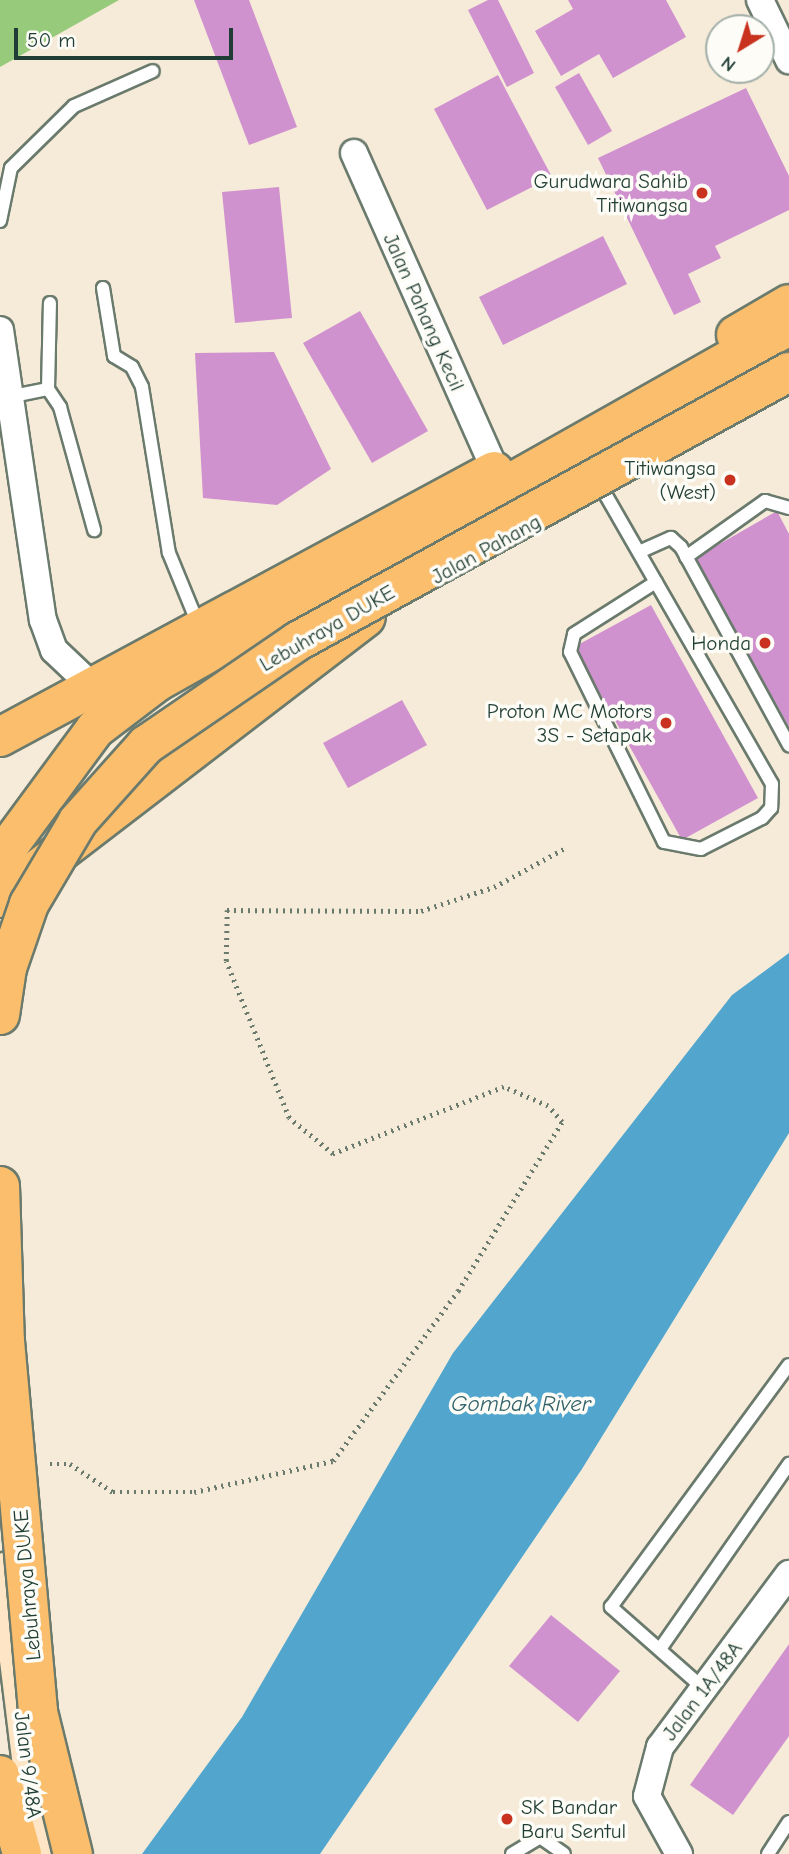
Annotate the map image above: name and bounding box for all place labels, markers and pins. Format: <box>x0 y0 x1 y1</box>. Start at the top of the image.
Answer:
place label: Gurudwara Sahib Titiwangsa <box>534 168 688 218</box>
marker: Gurudwara Sahib Titiwangsa <box>694 185 710 201</box>
place label: Titiwangsa (West) <box>624 455 716 505</box>
marker: Titiwangsa (West) <box>722 472 738 488</box>
place label: Honda <box>691 630 751 656</box>
marker: Honda <box>757 635 773 651</box>
place label: Proton MC Motors 3S - Setapak <box>487 698 652 748</box>
marker: Proton MC Motors 3S - Setapak <box>658 715 674 731</box>
place label: SK Bandar Baru Sentul <box>521 1794 626 1844</box>
marker: SK Bandar Baru Sentul <box>499 1811 515 1827</box>

